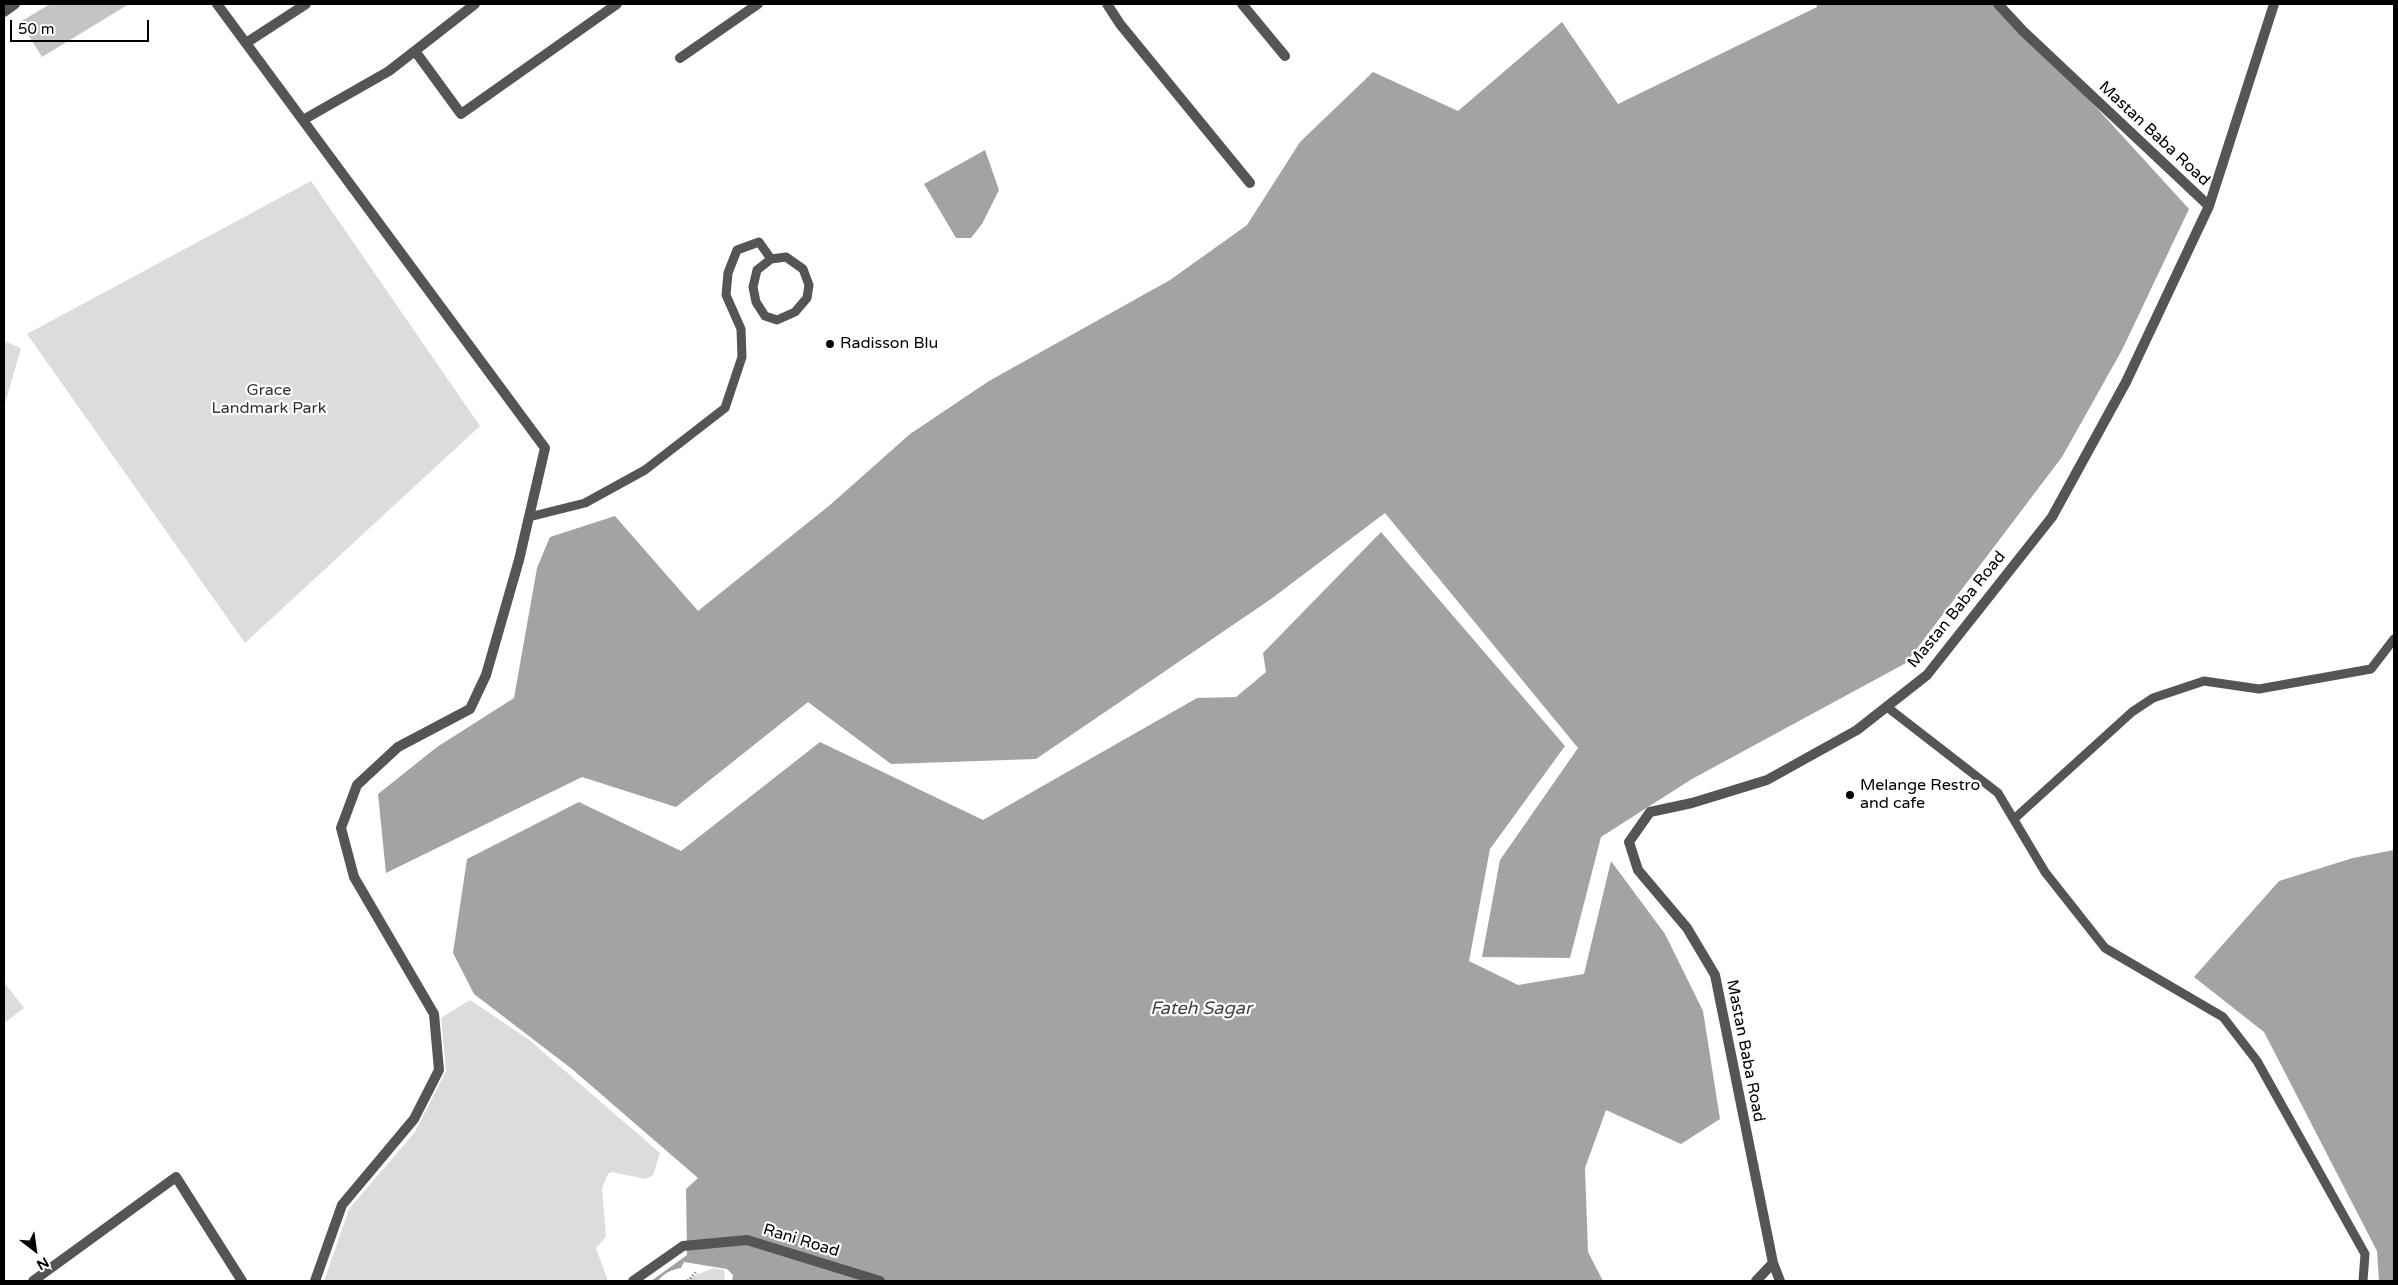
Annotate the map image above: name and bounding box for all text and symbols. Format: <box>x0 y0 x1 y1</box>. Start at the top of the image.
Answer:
scale bar <box>12 10 151 42</box>
text: 50 m <box>18 20 55 38</box>
street label: Mastan Baba Road <box>2095 78 2213 190</box>
place label: Radisson Blu <box>840 334 938 354</box>
marker: Radisson Blu <box>824 338 836 350</box>
park label: Grace Landmark Park <box>212 381 326 419</box>
street label: Mastan Baba Road <box>1904 548 2010 672</box>
place label: Melange Restro and cafe <box>1860 776 1980 814</box>
marker: Melange Restro and cafe <box>1844 789 1856 801</box>
street label: Mastan Baba Road <box>1722 978 1768 1124</box>
water label: Fateh Sagar <box>1150 998 1252 1020</box>
street label: Rani Road <box>761 1220 841 1262</box>
north arrow <box>10 1225 60 1275</box>
text: N <box>34 1253 52 1274</box>

